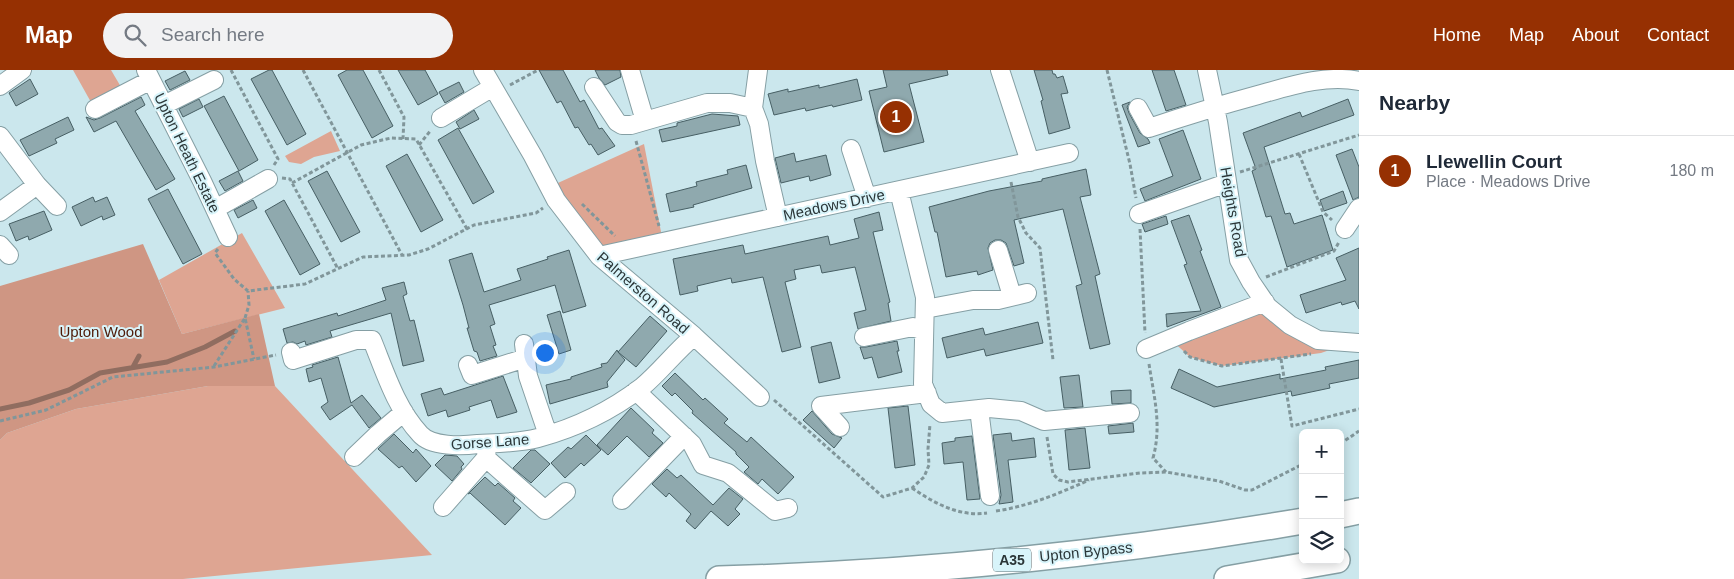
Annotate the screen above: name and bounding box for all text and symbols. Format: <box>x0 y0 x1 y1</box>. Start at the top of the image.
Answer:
search box <box>103 13 453 58</box>
text: Map <box>25 21 73 48</box>
icon: search <box>121 21 149 49</box>
text: Search here <box>161 24 265 45</box>
text: Home <box>1433 25 1481 45</box>
text: Map <box>1509 25 1544 45</box>
text: About <box>1572 25 1619 45</box>
text: Contact <box>1647 25 1709 45</box>
street label: Upton Heath Estate <box>151 90 224 215</box>
text: Nearby <box>1379 91 1450 114</box>
pin: 1 <box>880 98 912 136</box>
text: Llewellin Court <box>1426 151 1562 172</box>
text: 1 <box>1391 162 1399 179</box>
text: 180 m <box>1670 162 1714 179</box>
street label: Heights Road <box>1217 166 1250 258</box>
text: Place · Meadows Drive <box>1426 173 1591 190</box>
street label: Meadows Drive <box>782 185 886 224</box>
street label: Palmerston Road <box>594 248 693 337</box>
park label: Upton Wood <box>59 323 143 340</box>
your location <box>532 340 558 366</box>
map controls <box>1299 429 1344 564</box>
button: + <box>1299 429 1344 474</box>
street label: Gorse Lane <box>450 430 530 453</box>
button: − <box>1299 474 1344 519</box>
button: layers <box>1299 519 1344 564</box>
street label: Upton Bypass <box>1039 538 1133 565</box>
road number: A35 <box>993 548 1031 572</box>

